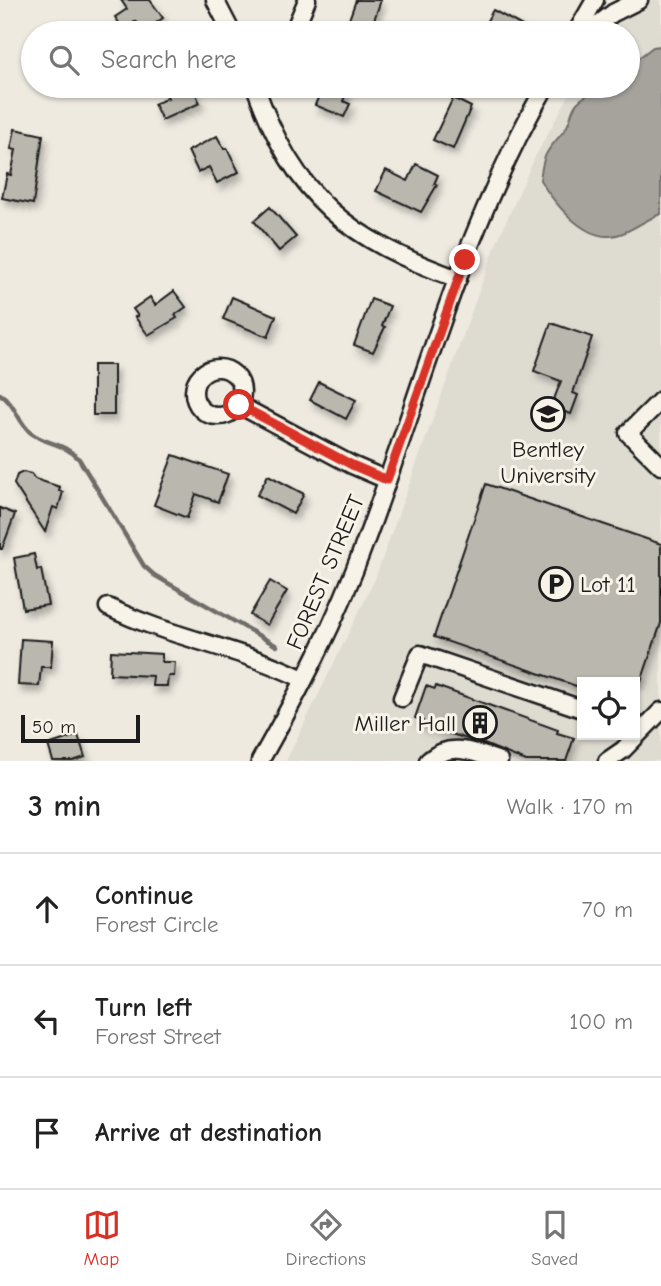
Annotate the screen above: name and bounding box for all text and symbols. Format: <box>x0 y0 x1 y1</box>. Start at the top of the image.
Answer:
search box <box>21 21 640 98</box>
icon: search <box>45 41 83 79</box>
text: Search here <box>101 45 236 75</box>
route end <box>449 244 480 275</box>
route start <box>223 389 254 420</box>
school or university icon: Bentley University <box>529 395 567 433</box>
place label: Bentley University <box>500 436 596 489</box>
street label: FOREST STREET <box>281 491 370 654</box>
parking icon: Lot 11 <box>537 565 575 603</box>
place label: Lot 11 <box>580 571 636 598</box>
map controls <box>577 677 640 740</box>
button: locate <box>577 677 640 740</box>
building icon: Miller Hall <box>461 704 499 742</box>
place label: Miller Hall <box>355 710 456 737</box>
scale bar <box>21 712 140 744</box>
text: 50 m <box>32 716 76 738</box>
text: 3 min <box>28 789 101 824</box>
text: Walk · 170 m <box>506 793 633 820</box>
text: Continue <box>95 881 193 911</box>
icon: ahead <box>28 890 66 928</box>
text: 70 m <box>581 896 633 923</box>
text: Forest Circle <box>95 911 219 938</box>
text: Turn left <box>95 993 192 1023</box>
icon: left <box>28 1002 66 1040</box>
text: 100 m <box>569 1008 633 1035</box>
text: Forest Street <box>95 1023 221 1050</box>
icon: arrive <box>28 1114 66 1152</box>
text: Arrive at destination <box>95 1118 322 1148</box>
tab: Map <box>83 1206 121 1270</box>
tab: Directions <box>286 1206 366 1270</box>
tab: Saved <box>531 1206 578 1270</box>

